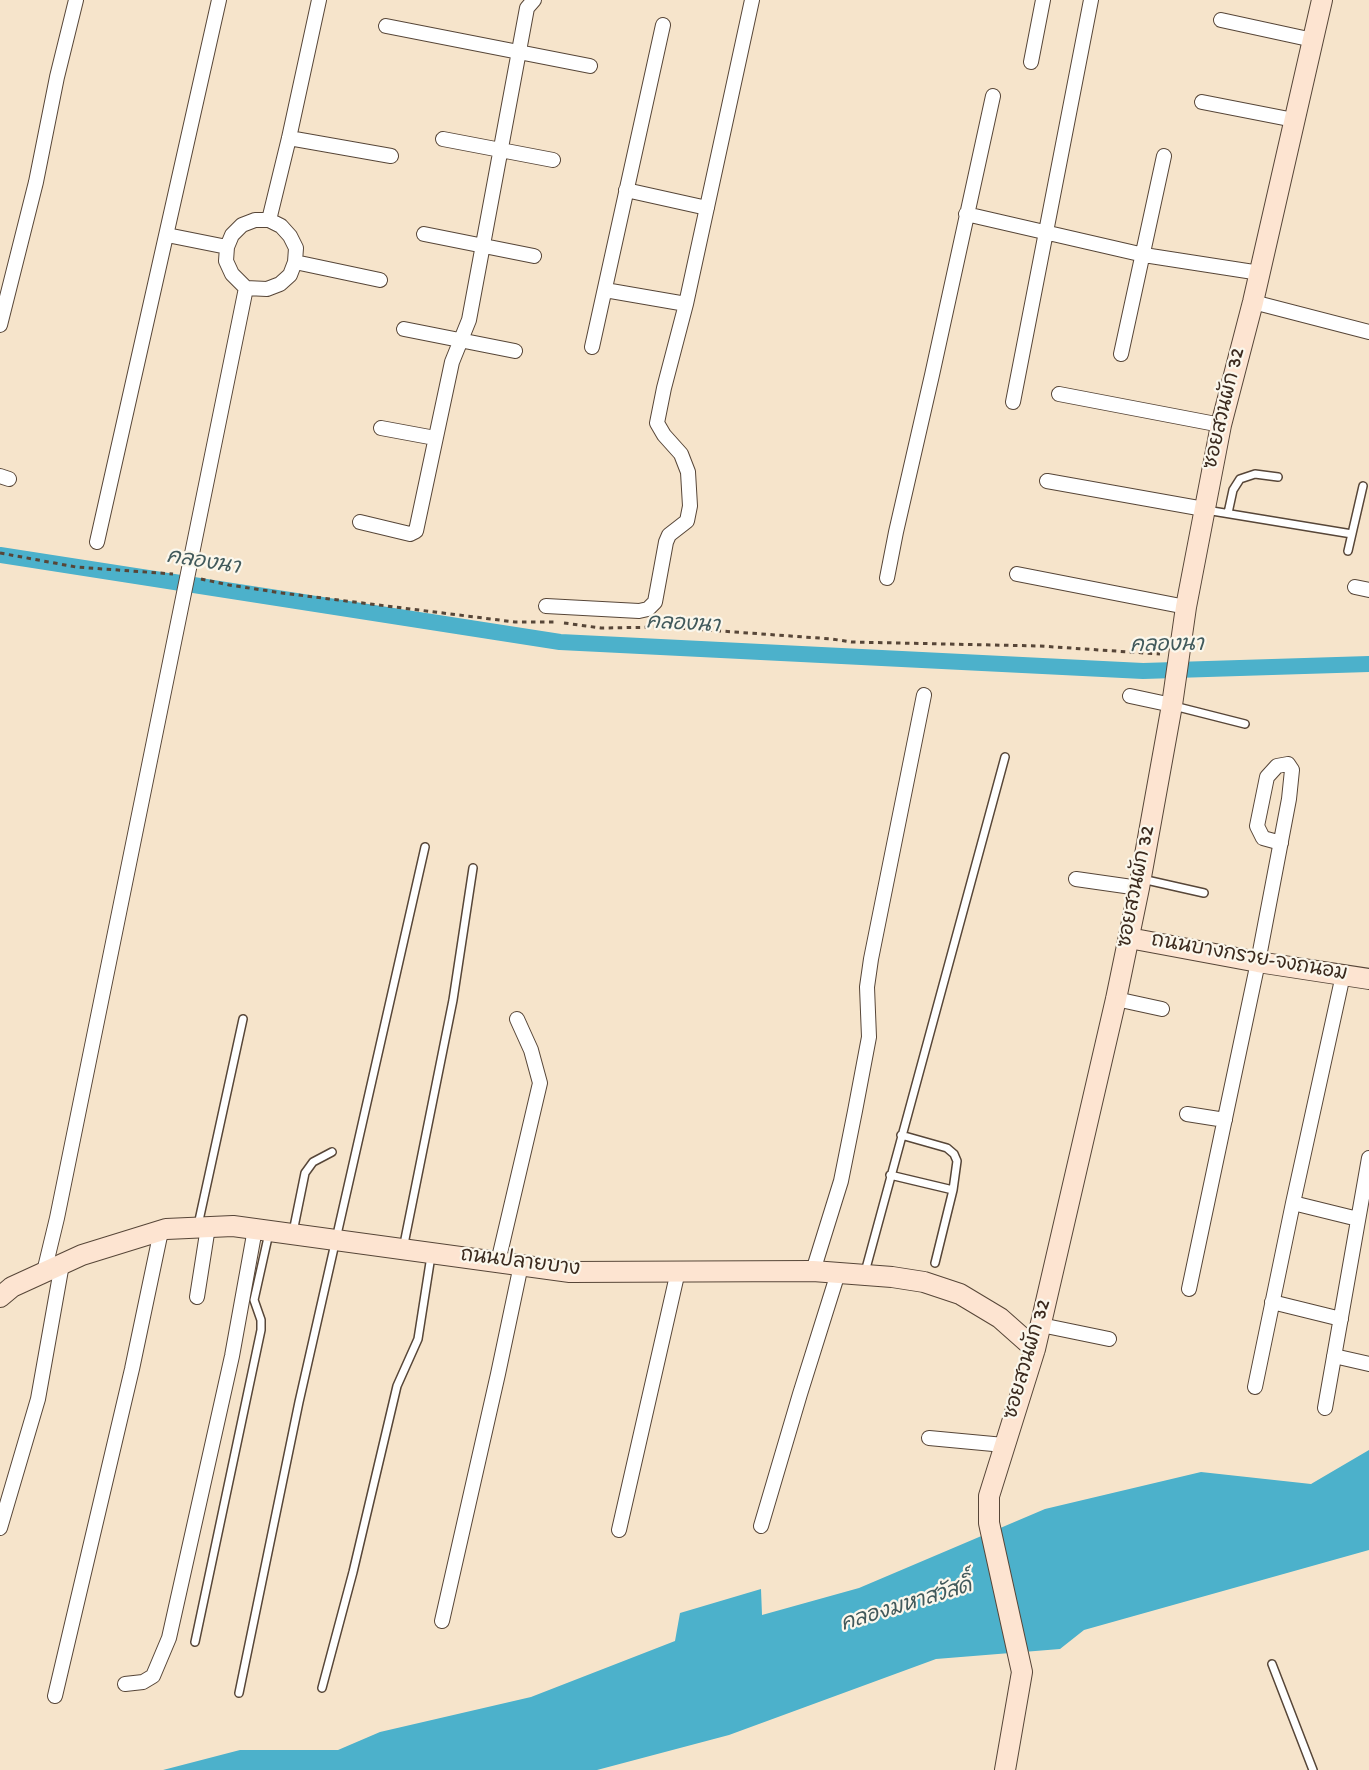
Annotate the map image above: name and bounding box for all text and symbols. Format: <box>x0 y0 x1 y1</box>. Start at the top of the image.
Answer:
street label: ซอยสวนผัก 32 <box>1200 346 1252 472</box>
water label: คลองนา <box>165 546 241 582</box>
water label: คลองนา <box>646 611 720 641</box>
water label: คลองนา <box>1130 634 1204 660</box>
street label: ซอยสวนผัก 32 <box>1114 824 1162 950</box>
street label: ถนนบางกรวย-จงถนอม <box>1149 930 1349 988</box>
street label: ถนนปลายบาง <box>459 1245 581 1283</box>
street label: ซอยสวนผัก 32 <box>1000 1297 1058 1423</box>
water label: คลองมหาสวัสดิ์ <box>838 1575 976 1639</box>

